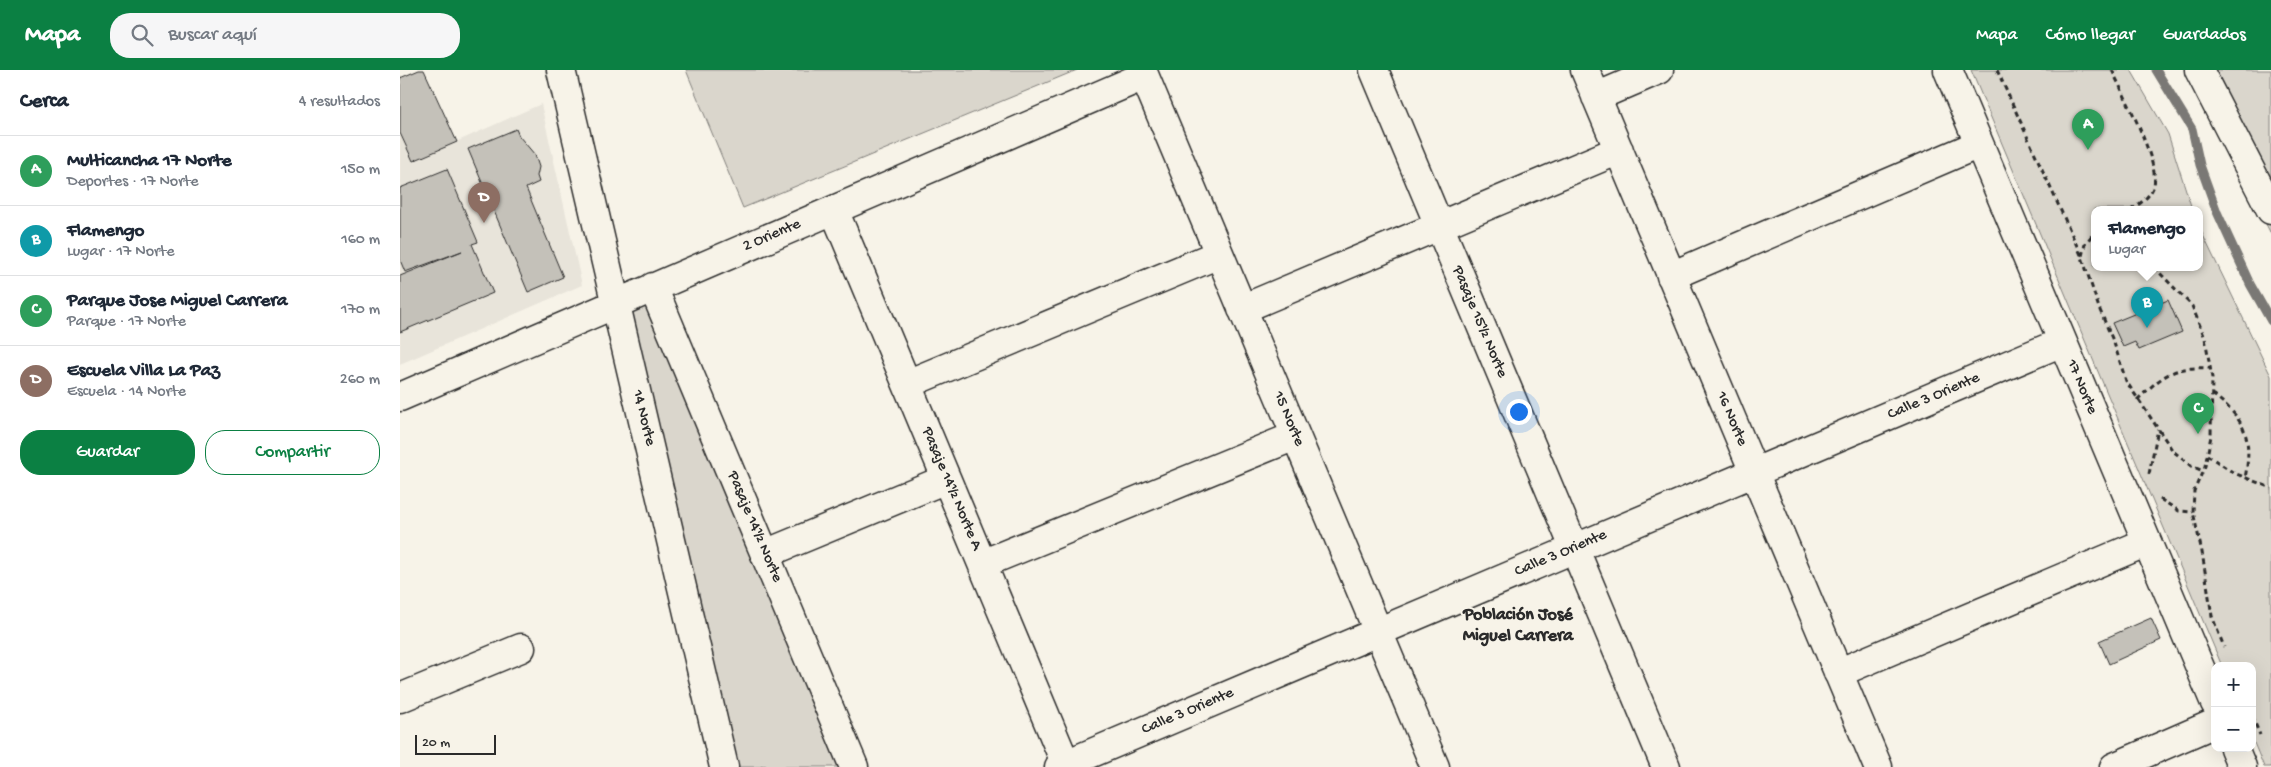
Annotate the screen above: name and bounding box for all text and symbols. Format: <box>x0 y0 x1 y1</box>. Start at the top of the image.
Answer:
search box <box>110 13 460 58</box>
text: Mapa <box>25 21 80 50</box>
icon: search <box>128 21 156 49</box>
text: Buscar aquí <box>168 24 257 47</box>
text: Mapa <box>1976 25 2017 46</box>
text: Cómo llegar <box>2045 25 2135 46</box>
text: Guardados <box>2163 25 2246 46</box>
text: Cerca <box>20 90 68 115</box>
text: 4 resultados <box>299 93 380 112</box>
pin: A <box>2072 109 2104 150</box>
text: Multicancha 17 Norte <box>67 150 232 173</box>
text: A <box>31 161 41 180</box>
text: 150 m <box>341 161 380 180</box>
text: Deportes · 17 Norte <box>67 173 199 192</box>
pin: D <box>468 182 500 223</box>
popup <box>2091 206 2203 271</box>
street label: 2 Oriente <box>740 215 804 257</box>
text: Flamengo <box>2108 218 2186 241</box>
text: Flamengo <box>67 220 144 243</box>
text: B <box>32 231 40 250</box>
text: 160 m <box>341 231 380 250</box>
text: Lugar <box>2108 241 2145 260</box>
text: Lugar · 17 Norte <box>67 243 174 262</box>
street label: Pasaje 15½ Norte <box>1446 262 1511 381</box>
pin: B <box>2131 287 2163 328</box>
text: Parque Jose Miguel Carrera <box>67 290 287 313</box>
text: C <box>32 301 40 320</box>
text: 170 m <box>341 301 380 320</box>
text: Parque · 17 Norte <box>67 313 186 332</box>
street label: 17 Norte <box>2061 356 2101 418</box>
text: Escuela Villa La Paz <box>67 360 220 383</box>
street label: Calle 3 Oriente <box>1885 369 1984 425</box>
text: D <box>31 371 41 390</box>
text: 260 m <box>340 371 380 390</box>
text: Escuela · 14 Norte <box>67 383 186 402</box>
street label: 14 Norte <box>627 387 659 449</box>
street label: 15 Norte <box>1268 388 1308 450</box>
street label: 16 Norte <box>1711 388 1751 450</box>
pin: C <box>2182 393 2214 434</box>
your location <box>1506 399 1532 425</box>
street label: Pasaje 14½ Norte A <box>916 424 986 555</box>
button: Guardar <box>20 430 195 475</box>
button: Compartir <box>205 430 380 475</box>
street label: Pasaje 14½ Norte <box>722 468 786 586</box>
street label: Calle 3 Oriente <box>1512 526 1611 582</box>
district label: Población José Miguel Carrera <box>1462 605 1574 647</box>
map controls <box>2211 662 2256 752</box>
button: + <box>2211 662 2256 707</box>
street label: Calle 3 Oriente <box>1139 684 1238 740</box>
button: − <box>2211 707 2256 752</box>
scale bar <box>415 732 496 755</box>
text: 20 m <box>422 735 450 752</box>

